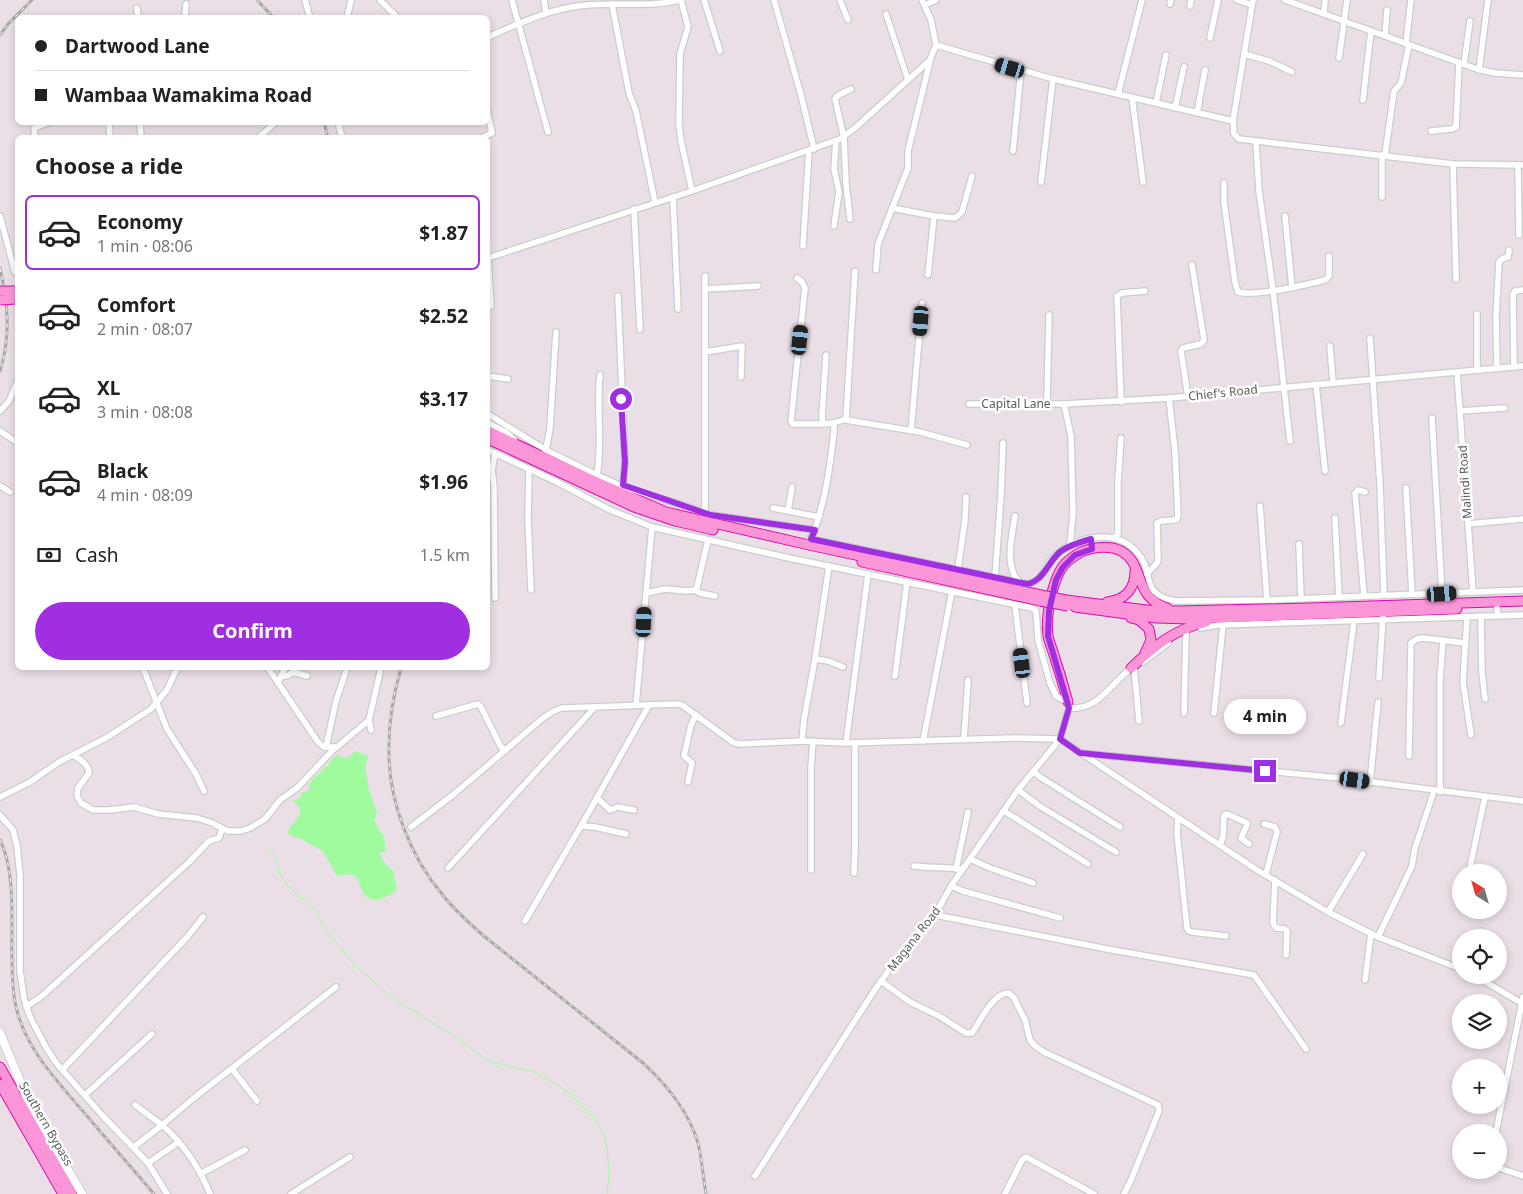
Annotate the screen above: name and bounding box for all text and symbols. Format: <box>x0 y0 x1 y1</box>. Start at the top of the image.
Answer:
text: Dartwood Lane <box>65 33 210 59</box>
car <box>993 56 1026 80</box>
text: Wambaa Wamakima Road <box>65 82 312 108</box>
text: Choose a ride <box>35 150 183 180</box>
text: Economy <box>97 209 183 235</box>
icon: car <box>37 210 82 255</box>
text: $1.87 <box>419 220 468 246</box>
text: 1 min · 08:06 <box>97 235 193 257</box>
text: Comfort <box>97 292 176 318</box>
icon: car <box>37 293 82 338</box>
text: $2.52 <box>419 303 468 329</box>
car <box>912 305 929 337</box>
text: 2 min · 08:07 <box>97 318 193 340</box>
car <box>790 324 809 356</box>
text: XL <box>97 375 120 401</box>
icon: car <box>37 376 82 421</box>
street label: Chief's Road <box>1187 380 1259 405</box>
text: $3.17 <box>419 386 468 412</box>
route start <box>610 388 632 410</box>
street label: Capital Lane <box>981 395 1051 412</box>
text: 3 min · 08:08 <box>97 401 193 423</box>
street label: Malindi Road <box>1453 445 1476 519</box>
text: Black <box>97 458 148 484</box>
icon: car <box>37 459 82 504</box>
text: $1.96 <box>419 469 468 495</box>
text: 4 min · 08:09 <box>97 484 193 506</box>
icon: cash <box>35 541 63 569</box>
text: Cash <box>75 542 119 568</box>
text: 1.5 km <box>420 544 470 566</box>
car <box>1426 585 1457 603</box>
button: Confirm <box>35 602 470 660</box>
car <box>635 607 652 637</box>
car <box>1012 647 1031 679</box>
callout: 4 min <box>1224 698 1306 734</box>
text: 4 min <box>1243 705 1287 727</box>
route end <box>1254 760 1276 782</box>
car <box>1339 770 1370 790</box>
north arrow <box>1452 864 1508 919</box>
map controls <box>1452 864 1507 1179</box>
street label: Magana Road <box>883 903 944 975</box>
button: locate <box>1452 929 1507 984</box>
button: layers <box>1452 994 1507 1049</box>
button: + <box>1452 1059 1507 1114</box>
street label: Southern Bypass <box>15 1078 78 1169</box>
button: − <box>1452 1124 1507 1179</box>

